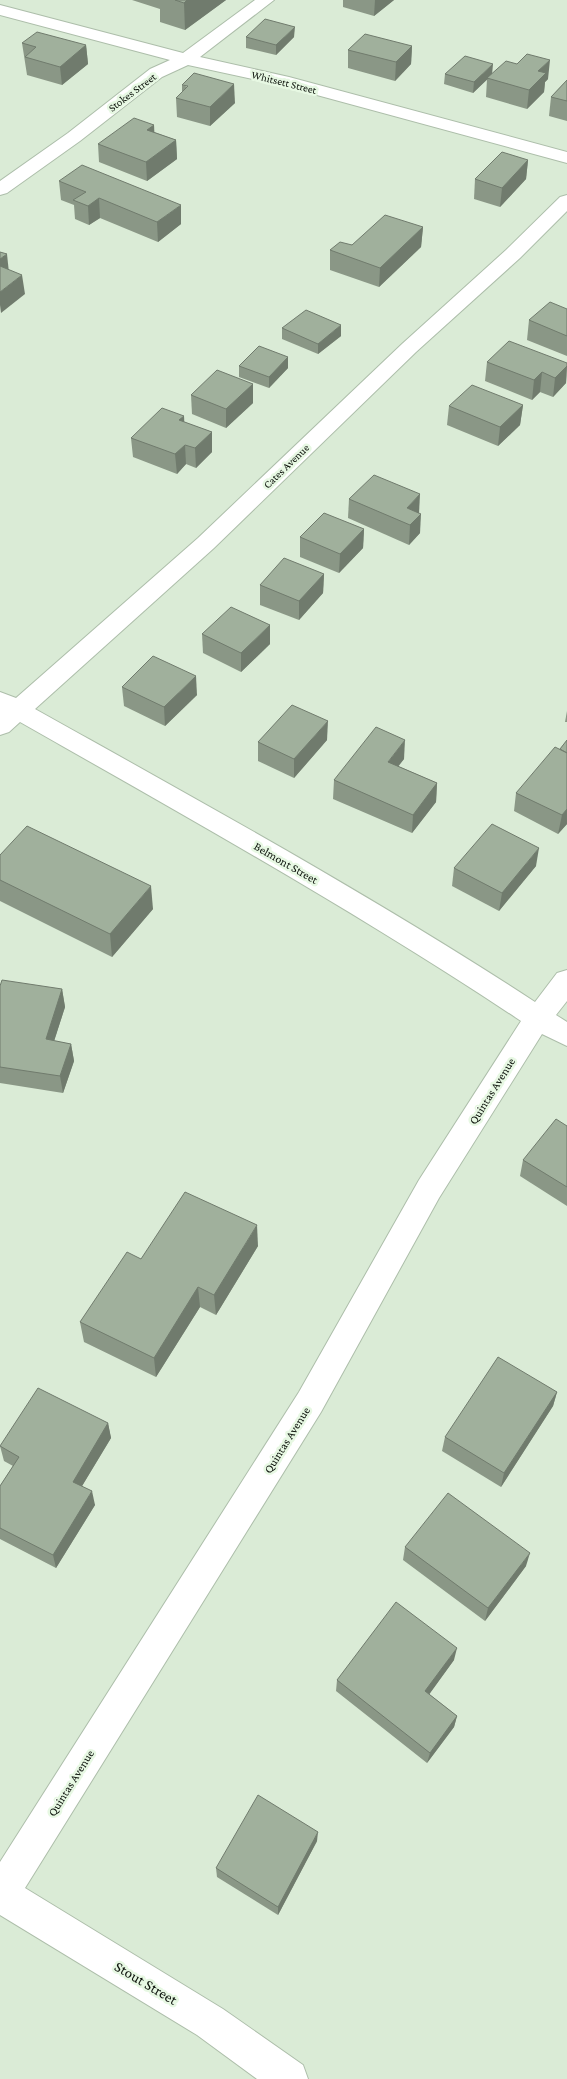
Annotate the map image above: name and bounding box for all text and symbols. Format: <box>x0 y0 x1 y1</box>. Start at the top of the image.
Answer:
street label: Whitsett Street <box>250 68 318 96</box>
street label: Stokes Street <box>106 70 158 114</box>
street label: Cates Avenue <box>261 441 311 491</box>
street label: Belmont Street <box>252 839 321 887</box>
street label: Quintas Avenue <box>466 1055 518 1127</box>
street label: Quintas Avenue <box>261 1404 313 1476</box>
street label: Quintas Avenue <box>45 1747 97 1819</box>
street label: Stout Street <box>112 1958 181 2008</box>

